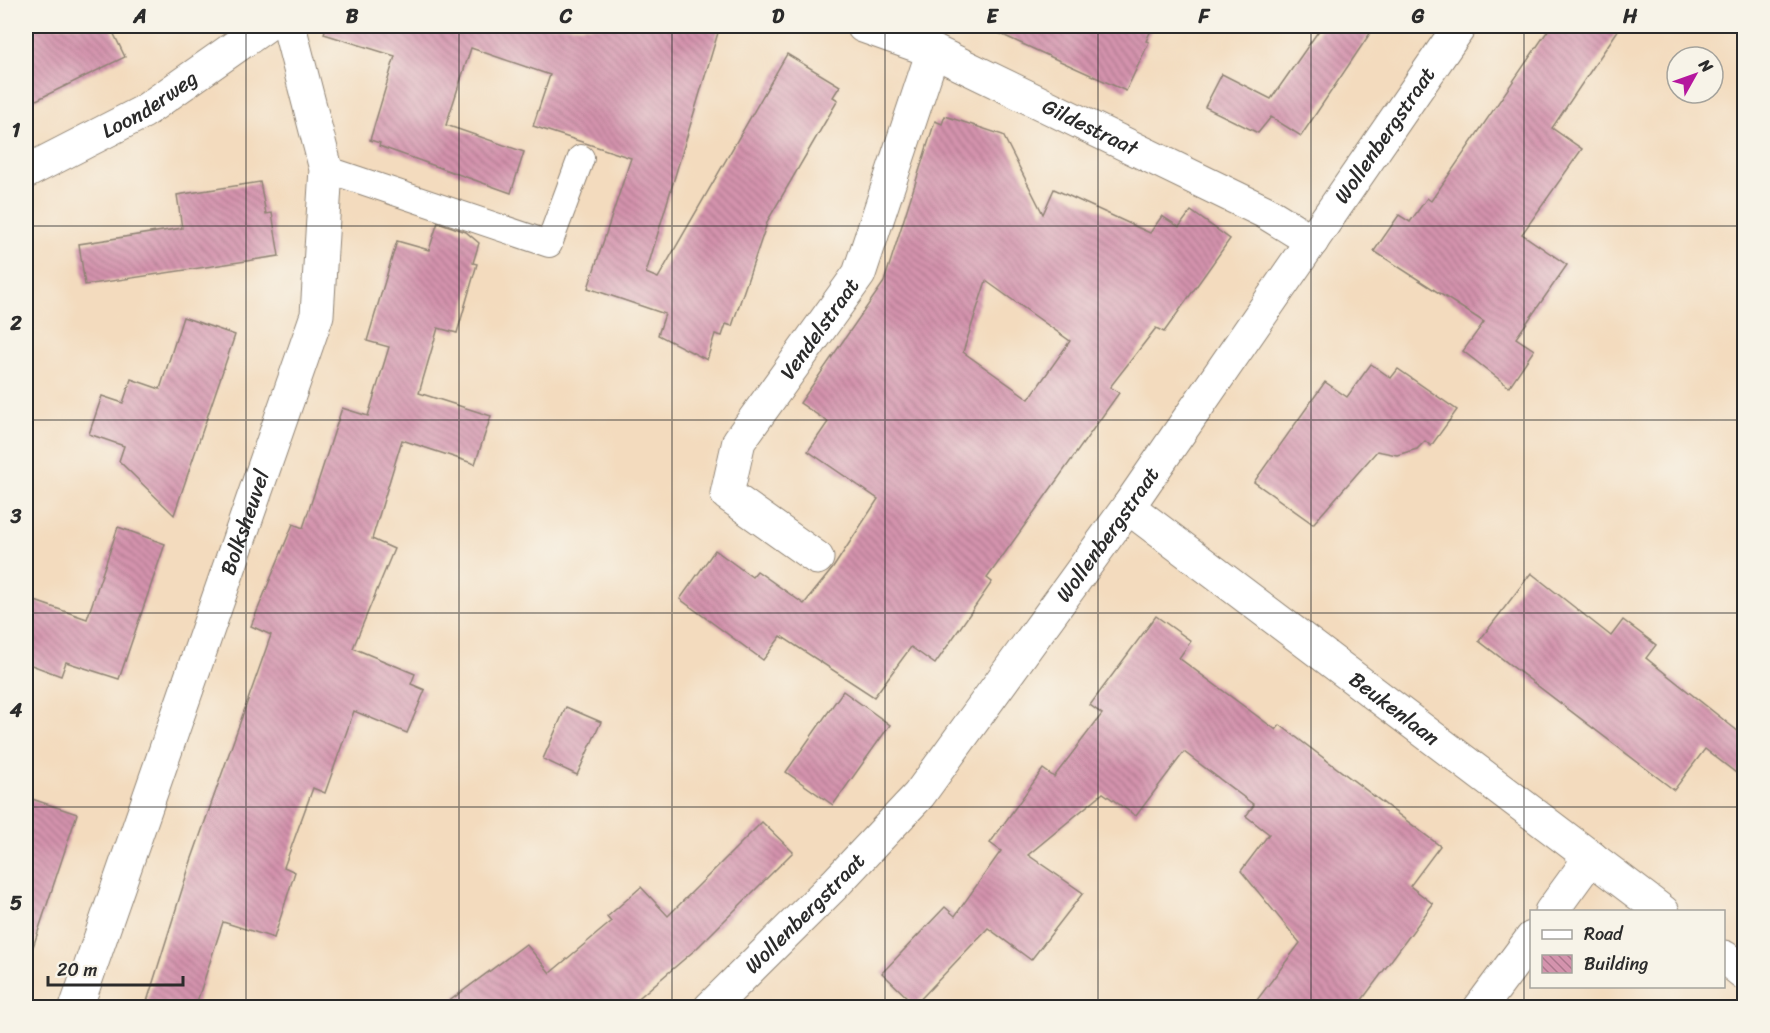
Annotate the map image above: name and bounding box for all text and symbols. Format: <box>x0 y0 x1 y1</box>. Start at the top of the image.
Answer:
text: A <box>132 0 147 34</box>
text: B <box>346 0 359 34</box>
text: C <box>559 0 573 34</box>
text: D <box>772 0 785 34</box>
text: E <box>986 0 999 34</box>
text: F <box>1198 0 1211 34</box>
text: G <box>1411 0 1425 34</box>
text: H <box>1622 0 1638 34</box>
north arrow <box>1665 45 1725 105</box>
text: N <box>1691 51 1721 80</box>
street label: Wollenbergstraat <box>1324 59 1446 212</box>
street label: Loonderweg <box>95 60 206 149</box>
street label: Gildestraat <box>1036 88 1146 167</box>
text: 1 <box>12 113 21 148</box>
street label: Vendelstraat <box>770 270 870 388</box>
text: 2 <box>9 306 22 341</box>
street label: Wollenbergstraat <box>1046 459 1170 611</box>
street label: Bolksheuvel <box>209 464 281 580</box>
text: 3 <box>10 499 22 534</box>
street label: Beukenlaan <box>1340 661 1448 756</box>
text: 4 <box>9 693 23 728</box>
street label: Wollenbergstraat <box>735 843 875 983</box>
text: 5 <box>10 886 22 921</box>
legend <box>1530 910 1725 988</box>
text: Road <box>1584 918 1624 950</box>
text: Building <box>1584 948 1648 980</box>
scale bar <box>48 949 183 987</box>
text: 20 m <box>57 954 97 986</box>

